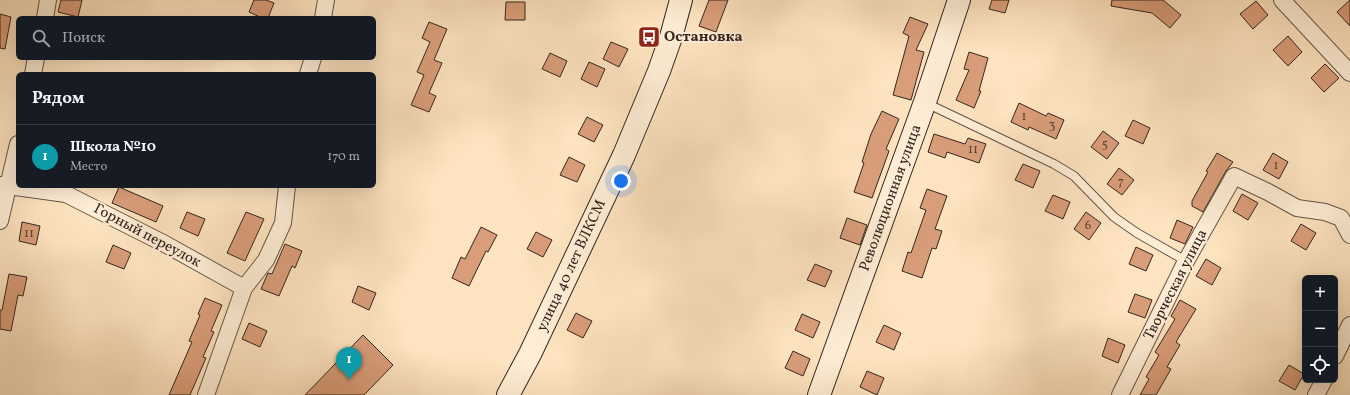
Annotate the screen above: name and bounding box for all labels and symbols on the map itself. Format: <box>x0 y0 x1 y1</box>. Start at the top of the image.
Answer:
bus stop icon: Остановка <box>636 24 662 50</box>
place label: Остановка <box>664 27 743 48</box>
house number: 1 <box>1021 108 1027 126</box>
house number: 3 <box>1049 117 1056 135</box>
street label: Революционная улица <box>855 122 927 274</box>
house number: 5 <box>1102 136 1108 154</box>
house number: 11 <box>968 141 978 159</box>
house number: 1 <box>1273 157 1279 175</box>
your location <box>611 171 631 191</box>
house number: 7 <box>1118 173 1124 191</box>
street label: улица 40 лет ВЛКСМ <box>532 196 612 336</box>
street label: Горный переулок <box>90 199 204 273</box>
house number: 6 <box>1085 217 1092 235</box>
house number: 11 <box>24 225 34 243</box>
street label: Творческая улица <box>1139 226 1213 344</box>
pin: 1 <box>336 347 362 380</box>

